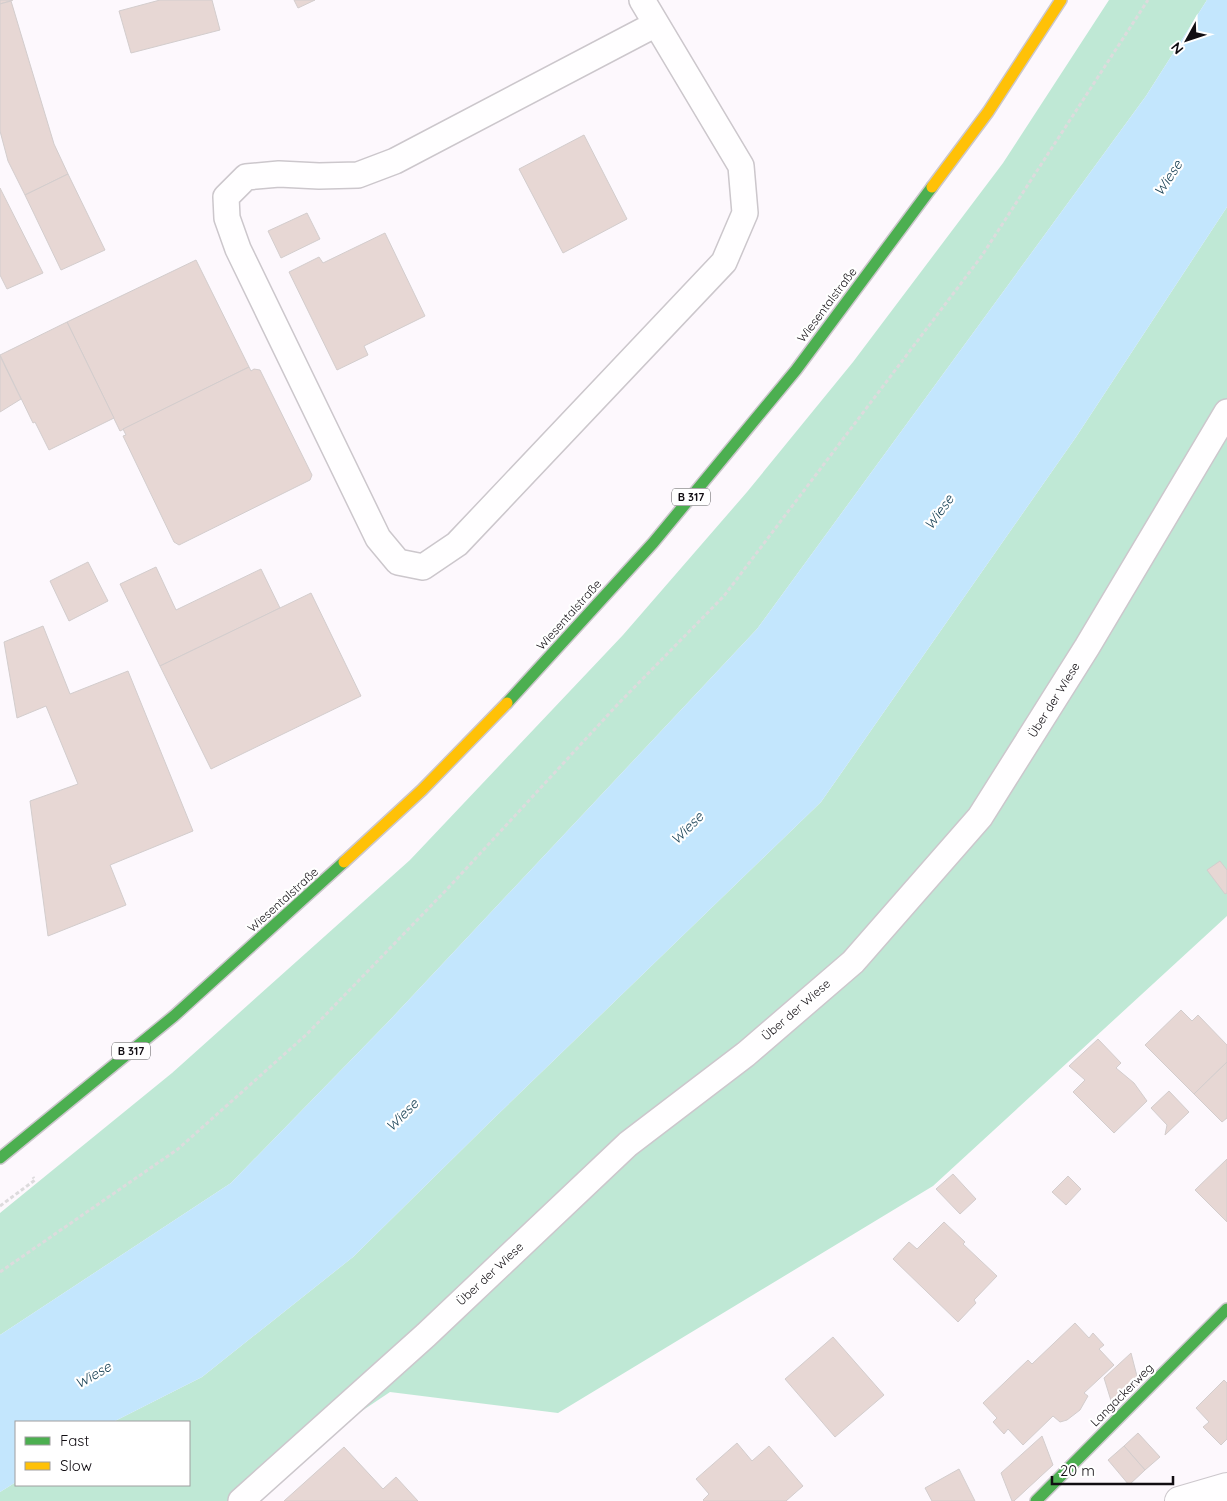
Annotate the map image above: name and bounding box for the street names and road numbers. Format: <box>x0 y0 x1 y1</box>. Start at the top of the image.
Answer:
street label: Wiesentalstraße <box>794 264 860 345</box>
road number: B 317 <box>672 488 710 506</box>
street label: Wiesentalstraße <box>533 576 604 653</box>
street label: Über der Wiese <box>1024 659 1083 740</box>
street label: Wiesentalstraße <box>244 864 321 935</box>
street label: Über der Wiese <box>758 976 833 1043</box>
road number: B 317 <box>112 1042 150 1060</box>
street label: Über der Wiese <box>453 1239 526 1308</box>
street label: Langackerweg <box>1087 1360 1156 1429</box>

